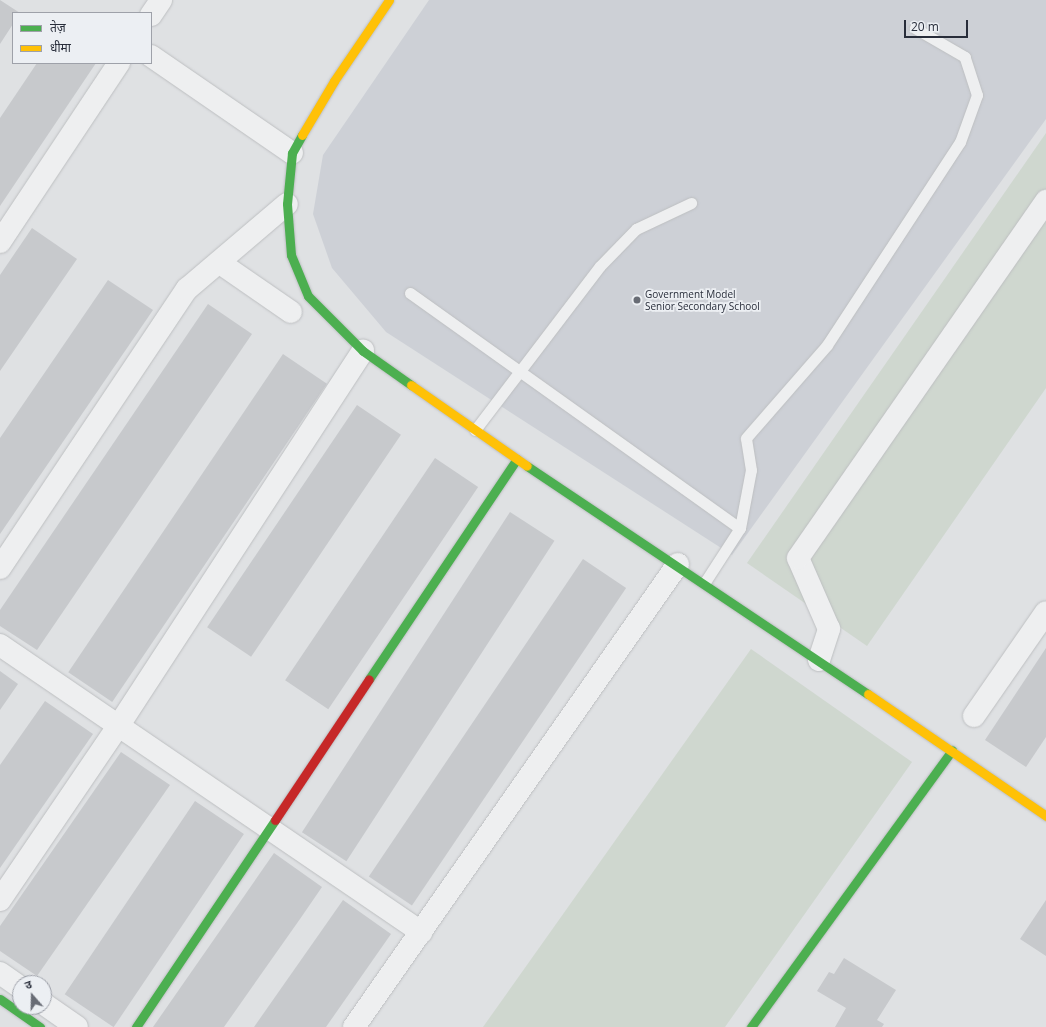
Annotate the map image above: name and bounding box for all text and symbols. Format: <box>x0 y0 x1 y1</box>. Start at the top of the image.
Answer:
legend <box>12 12 152 64</box>
scale bar <box>906 12 970 38</box>
text: 20 m <box>911 18 939 35</box>
text: तेज़ <box>50 19 66 36</box>
text: धीमा <box>50 39 71 56</box>
place label: Government Model Senior Secondary School <box>645 288 760 312</box>
marker: Government Model Senior Secondary School <box>632 295 642 305</box>
north arrow <box>12 975 52 1015</box>
text: उ <box>22 976 34 992</box>

